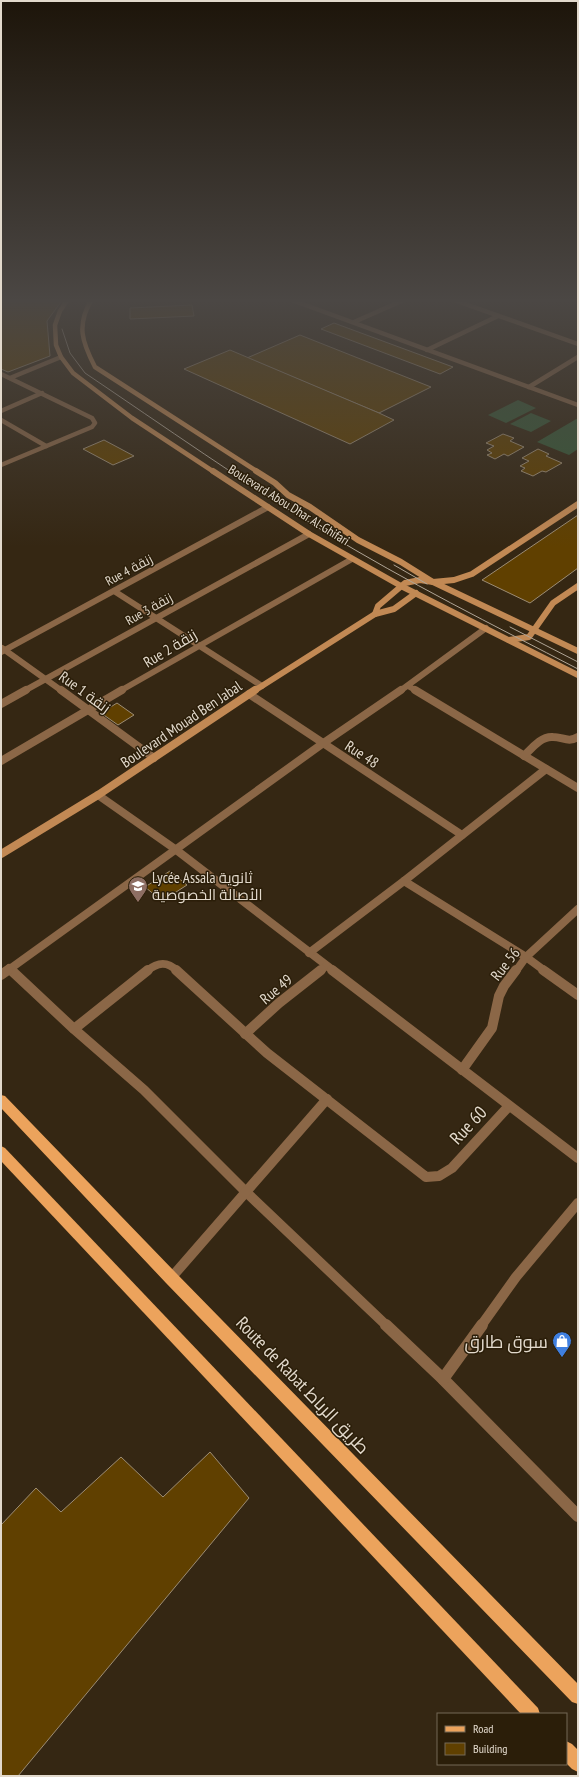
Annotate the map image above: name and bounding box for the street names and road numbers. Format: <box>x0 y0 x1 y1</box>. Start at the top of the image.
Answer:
street label: Boulevard Abou Dhar Al-Ghifari <box>225 461 353 549</box>
street label: Rue 4 زنقة <box>102 550 156 590</box>
street label: Rue 3 زنقة <box>122 589 176 629</box>
street label: Rue 2 زنقة <box>140 625 200 671</box>
street label: Rue 1 زنقة <box>55 667 115 717</box>
street label: Boulevard Mouad Ben Jabal <box>117 676 246 772</box>
street label: Rue 48 <box>341 736 383 772</box>
street label: Rue 56 <box>486 944 524 984</box>
street label: Rue 49 <box>256 970 296 1008</box>
street label: Rue 60 <box>445 1101 491 1149</box>
street label: Route de Rabat طريق الرباط <box>231 1311 375 1459</box>

